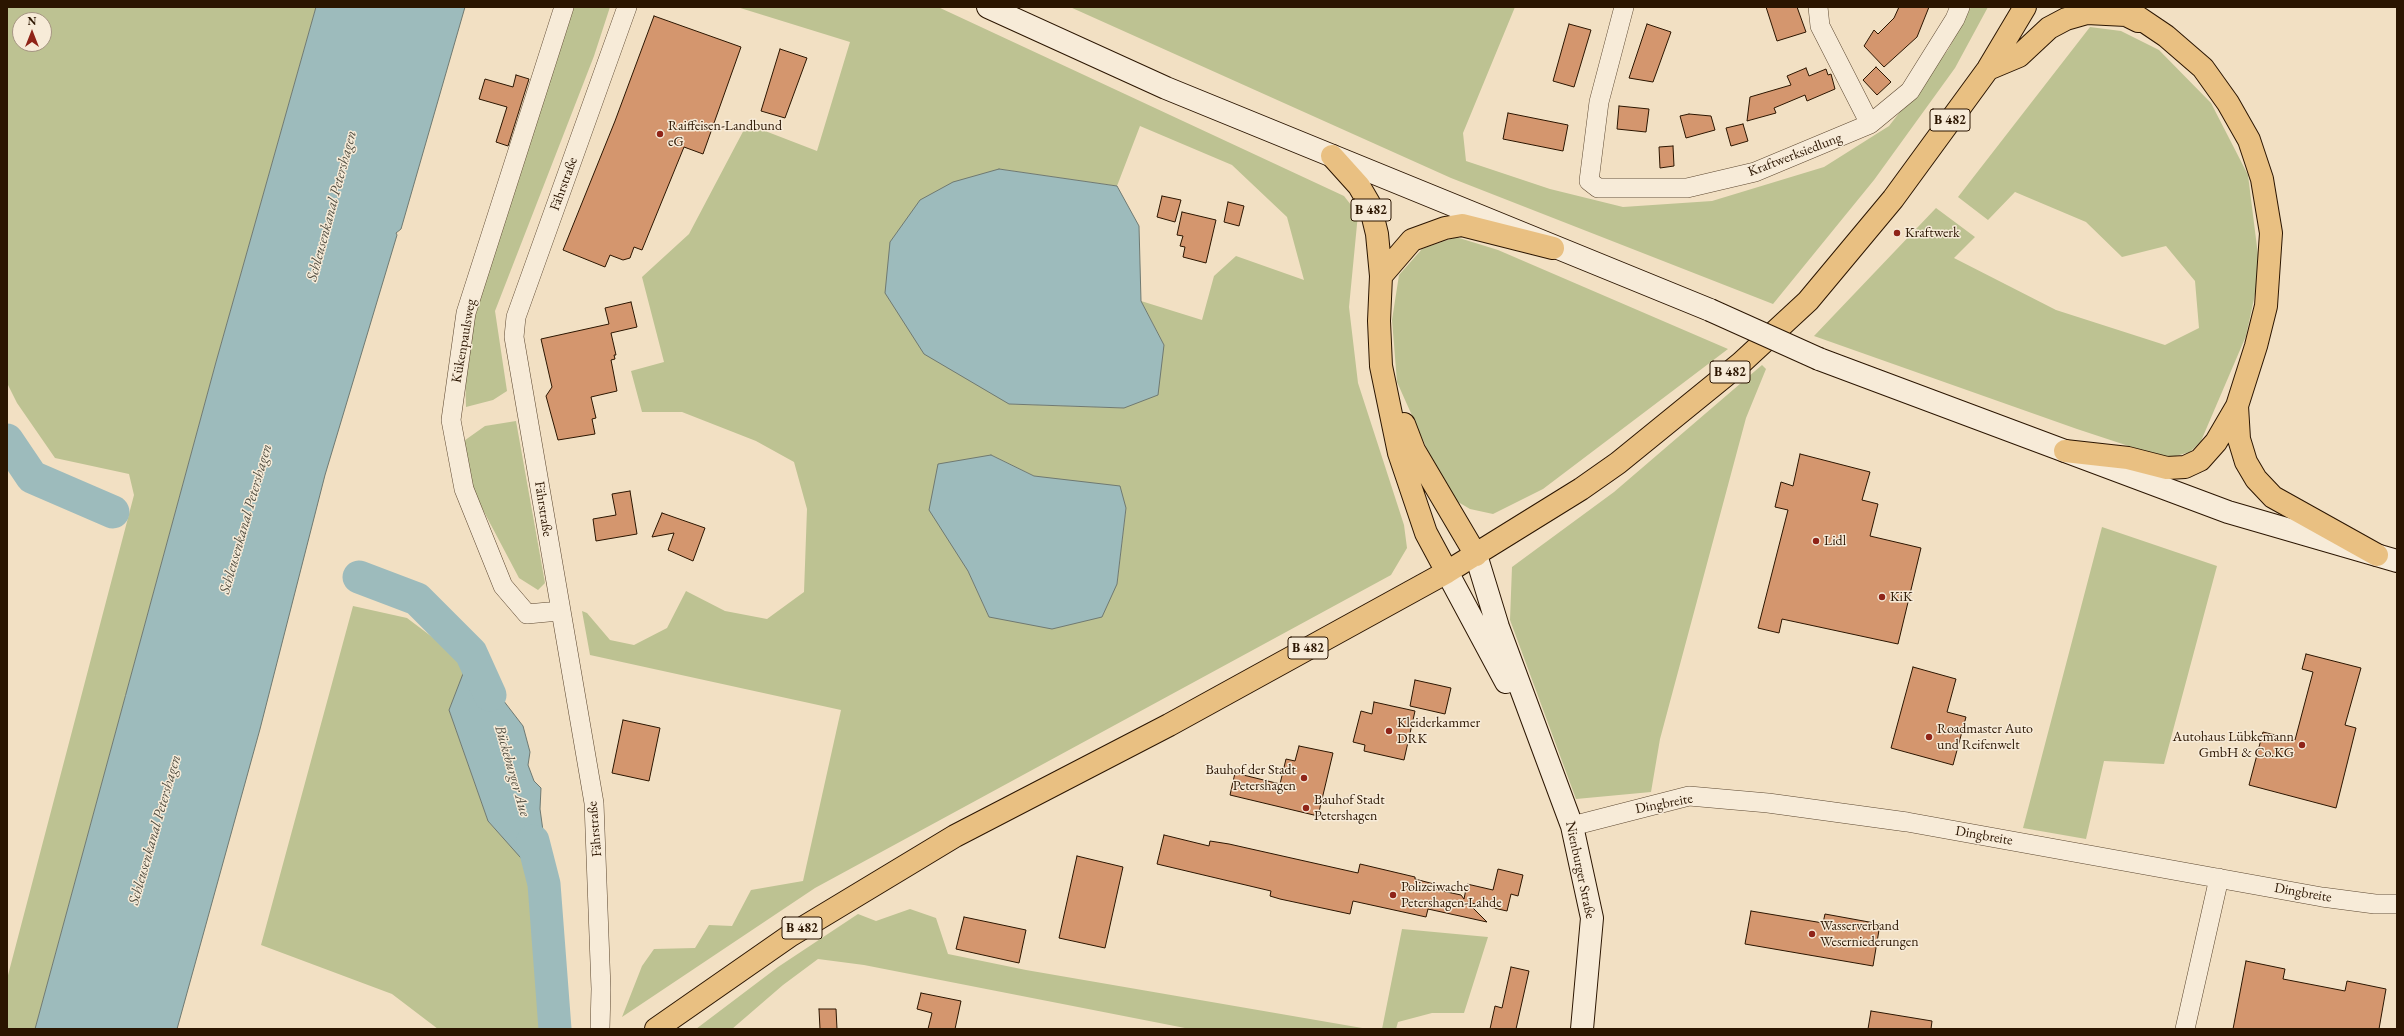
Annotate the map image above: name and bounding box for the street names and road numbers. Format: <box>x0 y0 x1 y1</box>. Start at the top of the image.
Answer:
road number: B 482 <box>1930 109 1970 131</box>
street label: Kraftwerksiedlung <box>1746 129 1844 181</box>
street label: Fährstraße <box>547 155 581 213</box>
road number: B 482 <box>1351 199 1391 221</box>
street label: Kükenpaulsweg <box>448 298 480 384</box>
road number: B 482 <box>1710 361 1750 383</box>
street label: Fährstraße <box>530 480 556 538</box>
road number: B 482 <box>1288 637 1328 659</box>
street label: Dingbreite <box>1634 790 1694 818</box>
street label: Fährstraße <box>584 800 606 858</box>
street label: Nienburger Straße <box>1561 820 1599 920</box>
street label: Dingbreite <box>1954 823 2014 849</box>
street label: Dingbreite <box>2273 880 2333 906</box>
road number: B 482 <box>782 917 822 939</box>

